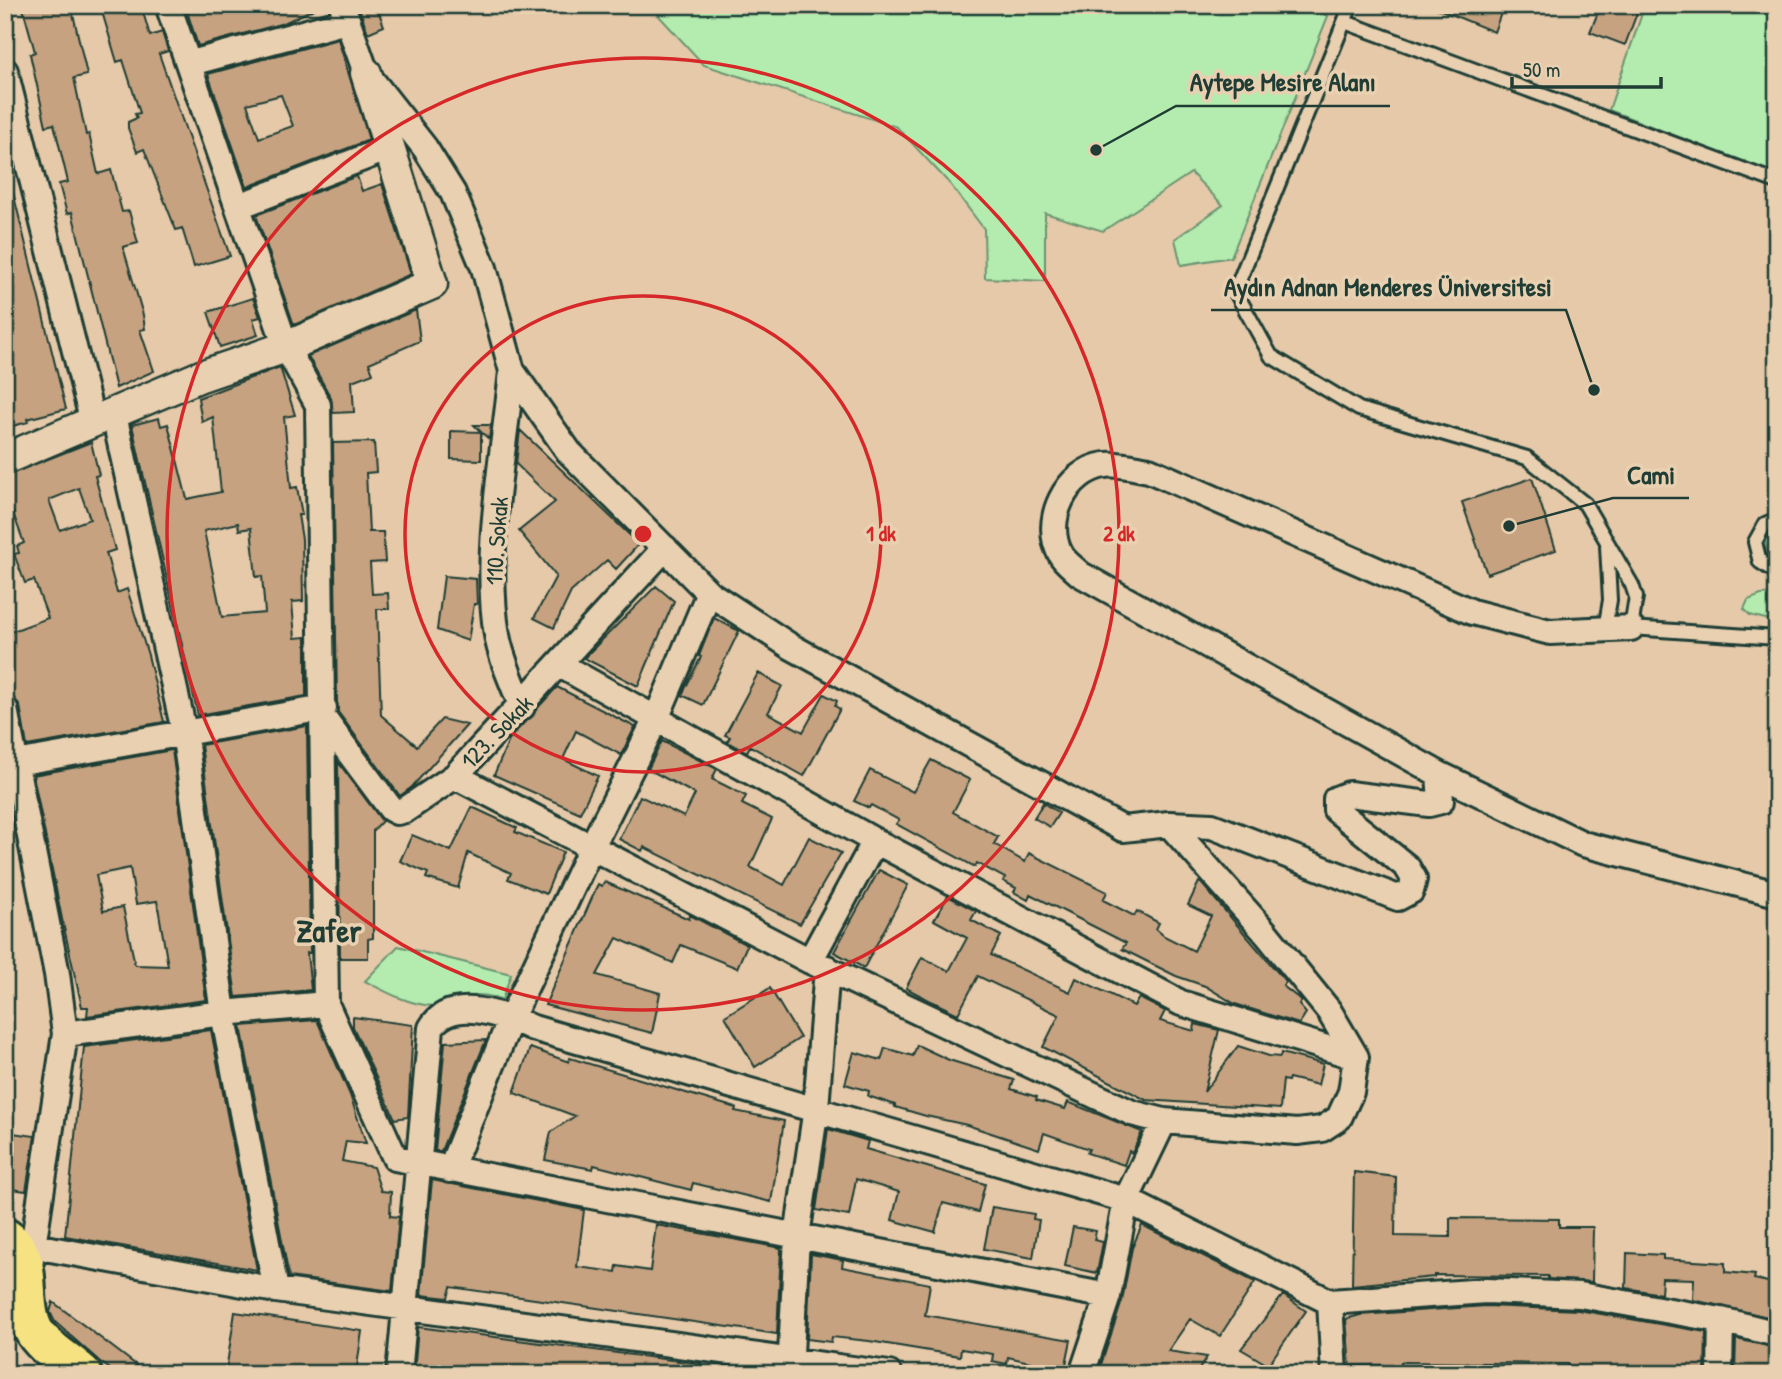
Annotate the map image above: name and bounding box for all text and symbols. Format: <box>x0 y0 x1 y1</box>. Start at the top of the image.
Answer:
scale bar <box>1512 46 1661 90</box>
text: 50 m <box>1523 55 1560 84</box>
callout: Aytepe Mesire Alanı <box>1176 59 1390 106</box>
text: Aytepe Mesire Alanı <box>1190 64 1376 100</box>
callout: Aydın Adnan Menderes Üniversitesi <box>1211 263 1566 310</box>
text: Aydın Adnan Menderes Üniversitesi <box>1224 269 1552 305</box>
callout: Cami <box>1613 451 1689 498</box>
text: Cami <box>1627 457 1675 492</box>
street label: 110. Sokak <box>477 495 515 586</box>
text: 1 dk <box>866 519 896 548</box>
text: 2 dk <box>1103 519 1135 548</box>
centre of rings <box>631 522 655 546</box>
street label: 123. Sokak <box>453 687 540 775</box>
district label: Zafer <box>296 909 362 952</box>

